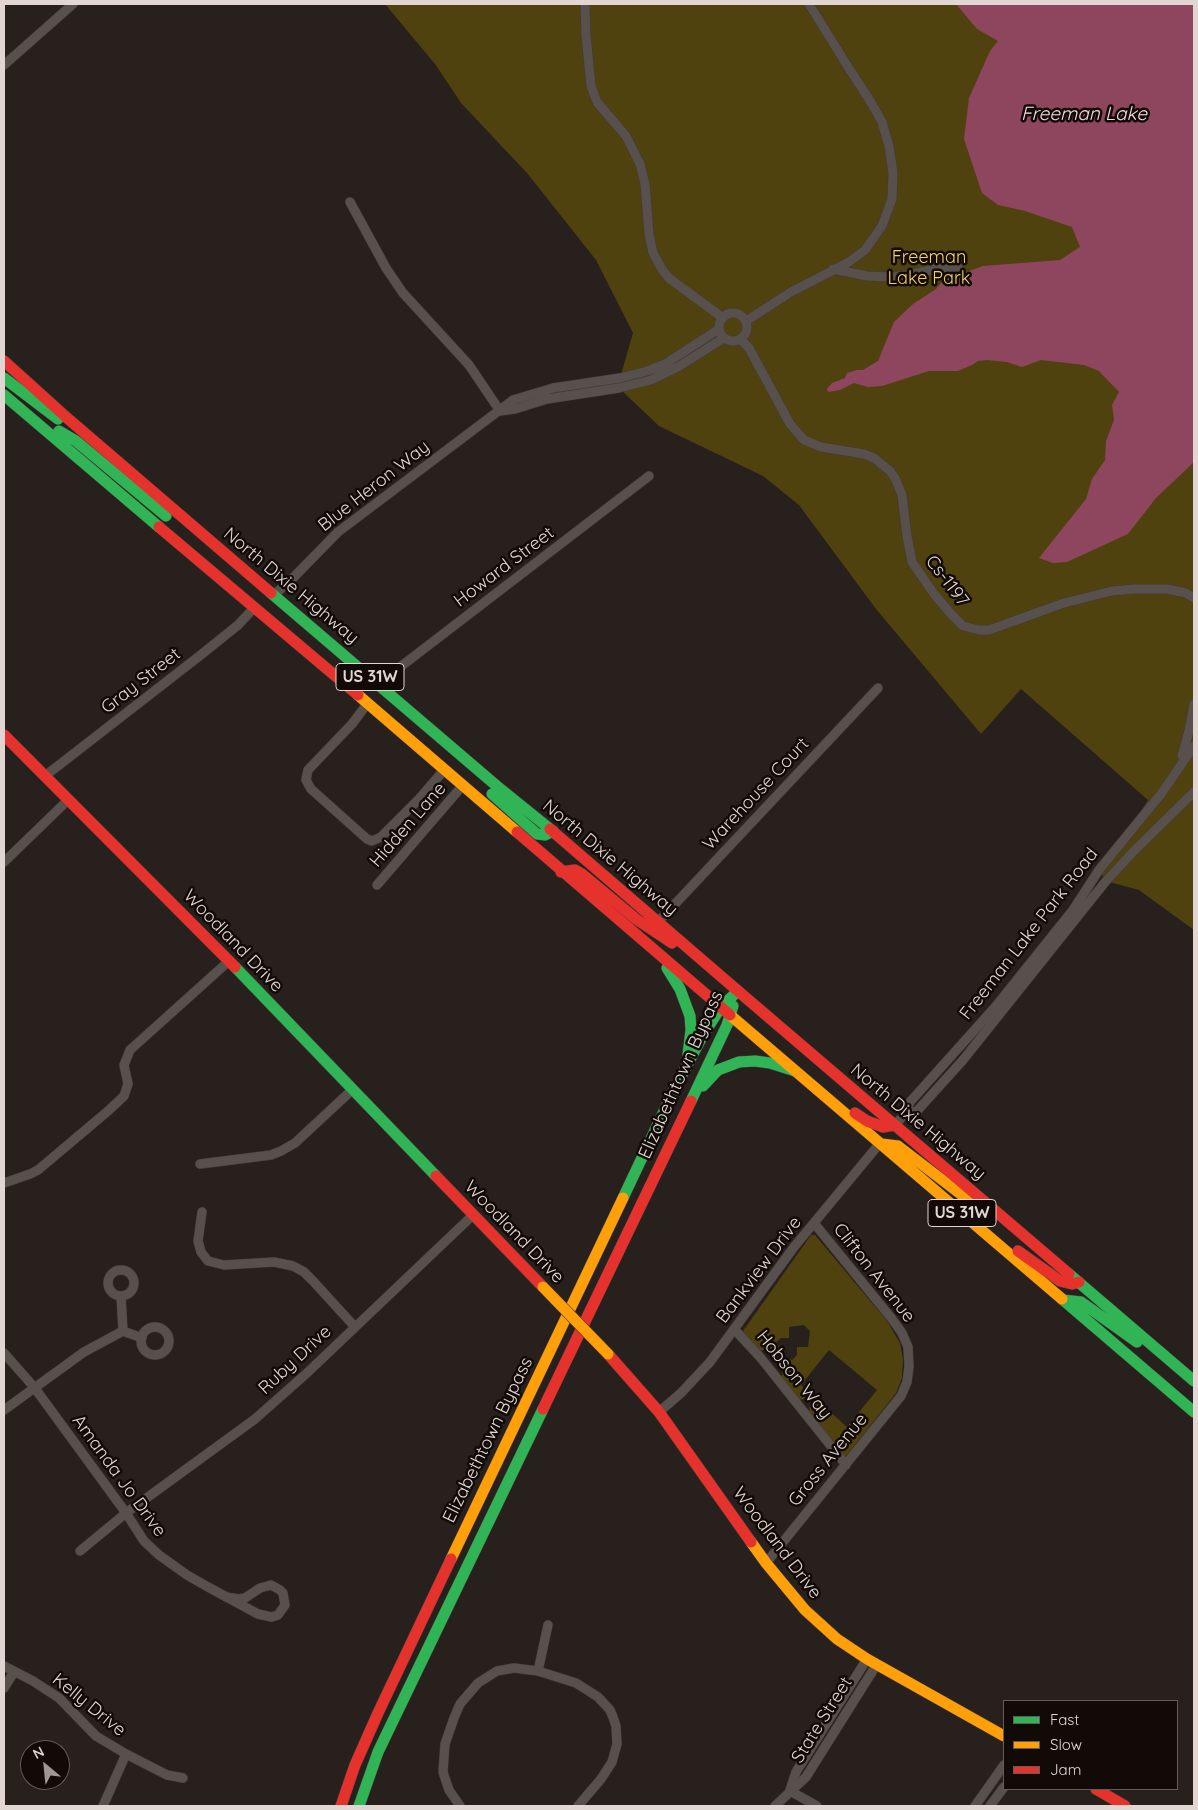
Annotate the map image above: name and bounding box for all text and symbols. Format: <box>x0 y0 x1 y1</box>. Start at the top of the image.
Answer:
water label: Freeman Lake <box>1021 103 1147 125</box>
park label: Freeman Lake Park <box>888 247 970 290</box>
street label: Blue Heron Way <box>314 436 434 536</box>
street label: Howard Street <box>450 522 558 612</box>
street label: North Dixie Highway <box>219 523 363 649</box>
street label: Cs-1197 <box>921 551 973 611</box>
street label: Gray Street <box>97 643 185 719</box>
road number: US 31W <box>336 664 404 690</box>
street label: Warehouse Court <box>698 733 814 855</box>
street label: Hidden Lane <box>365 778 451 872</box>
street label: North Dixie Highway <box>538 795 682 921</box>
street label: Freeman Lake Park Road <box>955 844 1103 1024</box>
street label: Woodland Drive <box>179 885 287 997</box>
street label: Elizabethtown Bypass <box>634 988 728 1162</box>
street label: North Dixie Highway <box>846 1059 990 1185</box>
street label: Woodland Drive <box>460 1176 568 1288</box>
road number: US 31W <box>928 1200 996 1226</box>
street label: Bankview Drive <box>712 1212 806 1328</box>
street label: Clifton Avenue <box>829 1219 919 1327</box>
street label: Ruby Drive <box>254 1321 336 1399</box>
street label: Hobson Way <box>752 1326 836 1424</box>
street label: Elizabethtown Bypass <box>439 1354 537 1526</box>
street label: Gross Avenue <box>784 1409 872 1511</box>
street label: Amanda Jo Drive <box>67 1411 171 1541</box>
street label: Woodland Drive <box>728 1483 826 1603</box>
street label: Kelly Drive <box>48 1669 130 1741</box>
street label: State Street <box>787 1673 857 1767</box>
legend <box>1003 1700 1178 1790</box>
text: Fast <box>1050 1710 1079 1729</box>
text: Slow <box>1050 1735 1082 1754</box>
north arrow <box>20 1740 70 1790</box>
text: N <box>30 1742 47 1763</box>
text: Jam <box>1050 1760 1081 1779</box>

